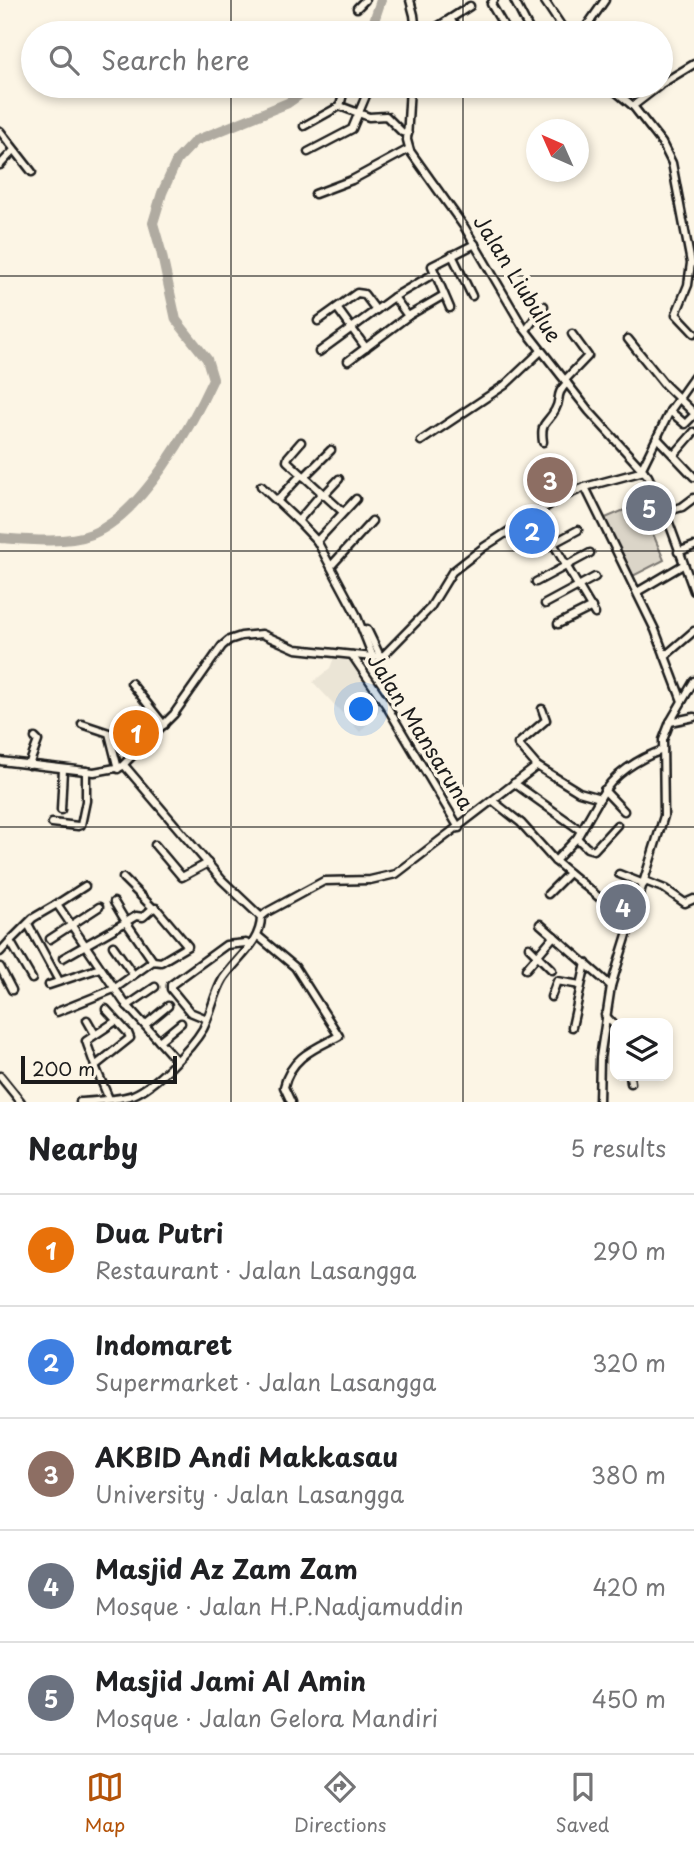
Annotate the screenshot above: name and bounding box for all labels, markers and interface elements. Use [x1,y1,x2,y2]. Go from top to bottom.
search box [21,21,673,98]
text: Search here [101,40,250,79]
icon: search [45,41,83,79]
north arrow [526,119,589,182]
street label: Jalan Liubulue [467,208,571,348]
pin: 3 [527,454,573,506]
pin: 5 [626,482,672,534]
pin: 2 [509,505,555,557]
street label: Jalan Mansaruna [361,646,483,816]
your location [344,692,378,726]
pin: 1 [113,707,159,759]
pin: 4 [600,881,646,933]
map controls [610,1018,673,1081]
button: layers [610,1018,673,1081]
scale bar [21,1053,177,1085]
text: 200 m [32,1054,95,1082]
text: Nearby [28,1125,138,1170]
text: 5 results [570,1130,666,1165]
text: Dua Putri [95,1213,223,1252]
text: 1 [46,1233,57,1268]
text: 290 m [593,1233,666,1268]
text: Restaurant · Jalan Lasangga [95,1252,416,1287]
text: Indomaret [95,1325,232,1364]
text: 2 [43,1345,59,1380]
text: 320 m [592,1345,666,1380]
text: Supermarket · Jalan Lasangga [95,1364,436,1399]
text: AKBID Andi Makkasau [95,1437,398,1476]
text: 3 [43,1457,59,1492]
text: 380 m [591,1457,666,1492]
text: University · Jalan Lasangga [95,1476,404,1511]
text: Masjid Az Zam Zam [95,1549,358,1588]
text: 4 [43,1569,59,1604]
text: 420 m [592,1569,666,1604]
text: Mosque · Jalan H.P.Nadjamuddin [95,1588,464,1623]
text: Masjid Jami Al Amin [95,1661,366,1700]
text: 5 [44,1681,58,1716]
text: 450 m [592,1681,666,1716]
text: Mosque · Jalan Gelora Mandiri [95,1700,438,1735]
tab: Map [85,1768,125,1838]
tab: Directions [294,1768,387,1838]
tab: Saved [556,1768,609,1838]

